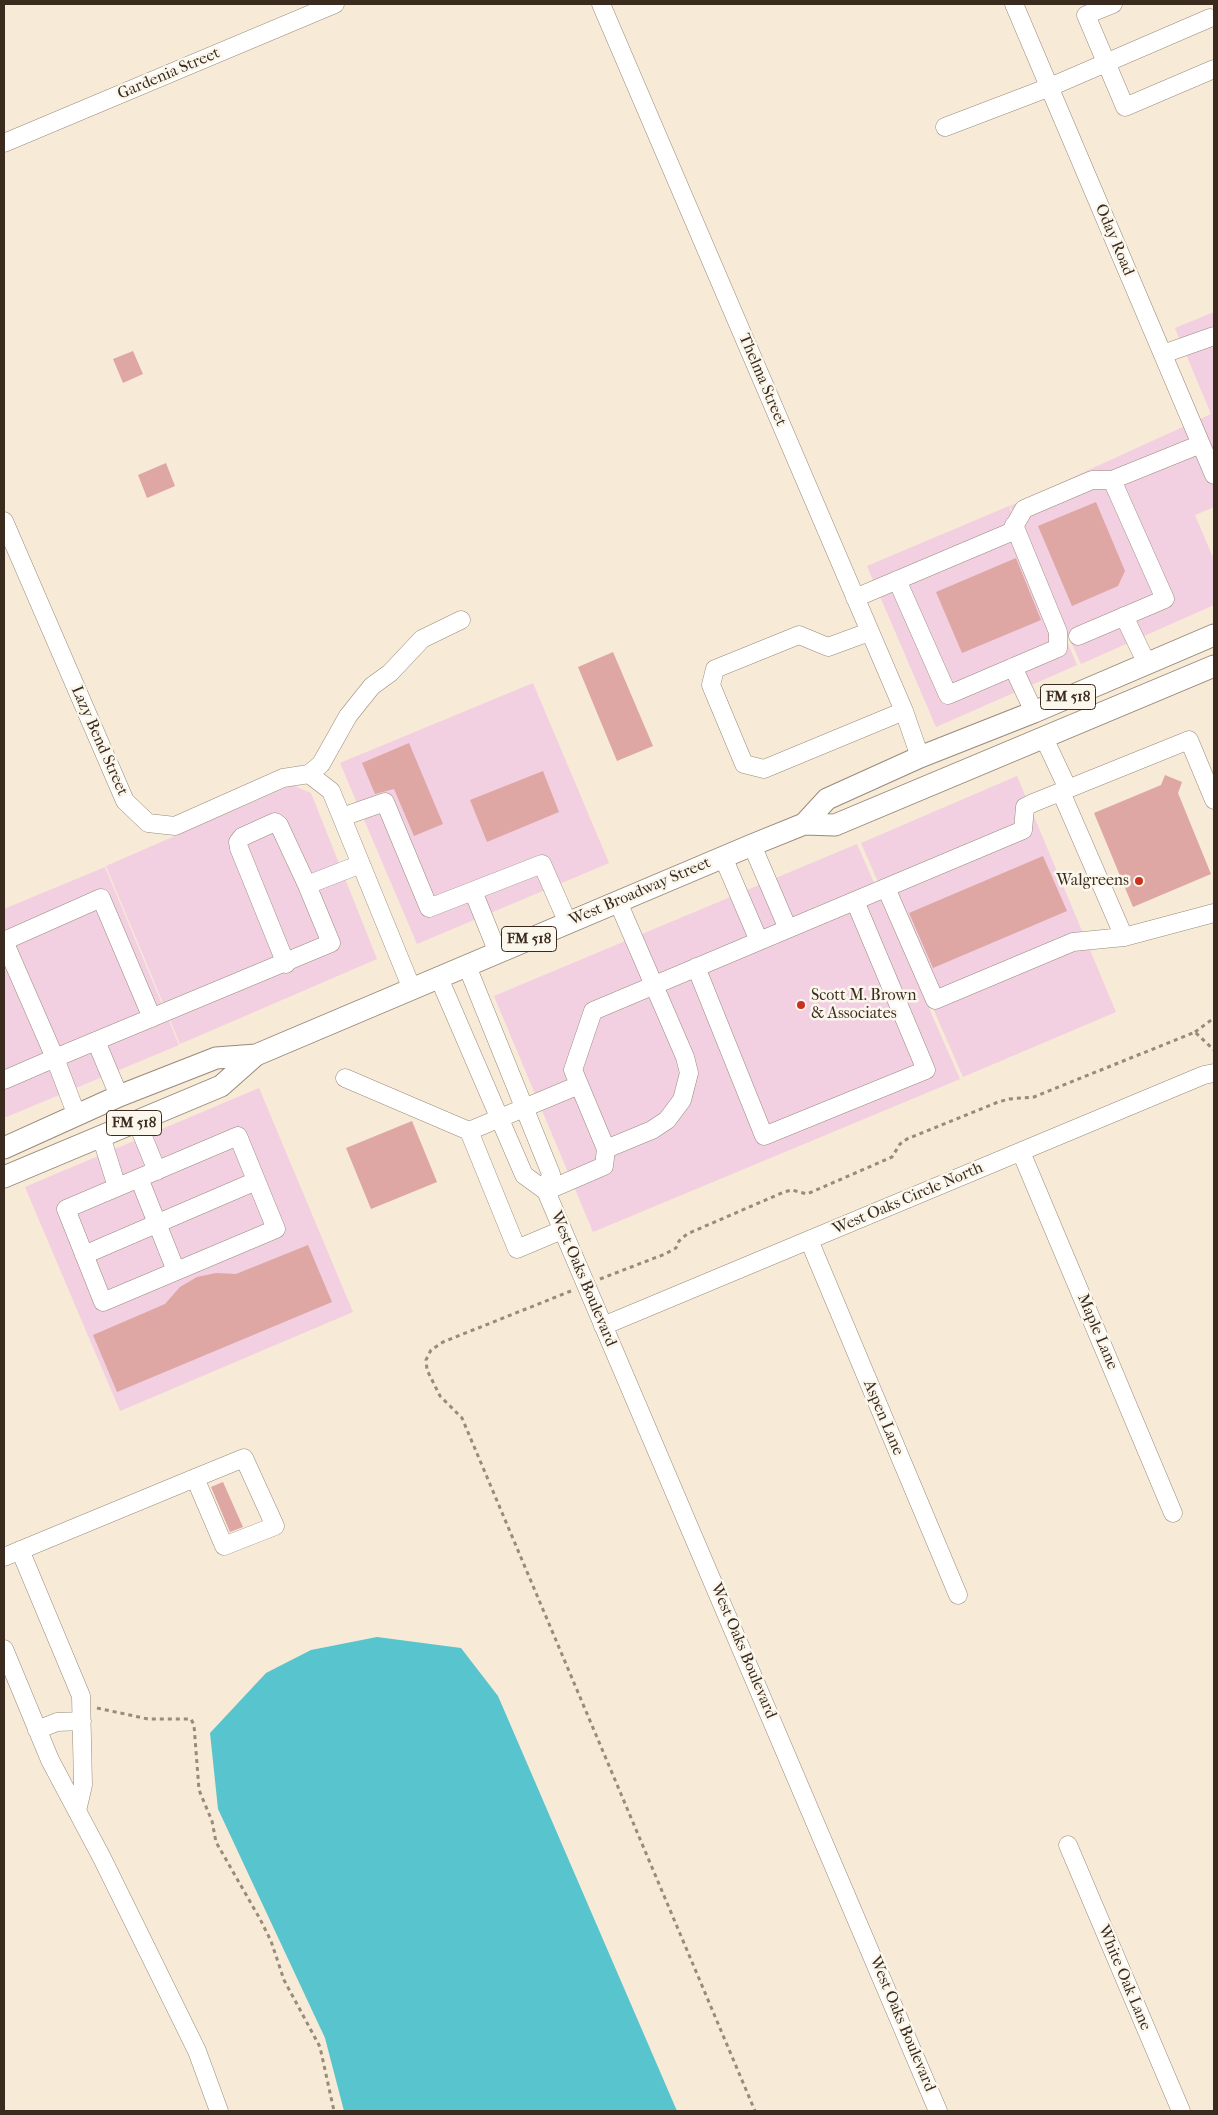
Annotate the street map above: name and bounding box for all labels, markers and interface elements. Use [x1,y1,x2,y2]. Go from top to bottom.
street label: Gardenia Street [115,44,223,104]
street label: Oday Road [1090,201,1138,279]
street label: Thelma Street [734,331,790,429]
street label: Lazy Bend Street [66,683,132,799]
road number: FM 518 [1040,684,1096,710]
street label: West Broadway Street [566,853,714,931]
place label: Walgreens [1056,871,1129,891]
marker: Walgreens [1133,875,1145,887]
road number: FM 518 [502,926,556,952]
place label: Scott M. Brown & Associates [811,986,916,1024]
marker: Scott M. Brown & Associates [795,999,807,1011]
road number: FM 518 [106,1110,162,1136]
street label: West Oaks Circle North [830,1159,986,1239]
street label: West Oaks Boulevard [546,1208,620,1350]
street label: Maple Lane [1072,1291,1122,1373]
street label: Aspen Lane [859,1378,907,1458]
street label: West Oaks Boulevard [706,1580,780,1722]
street label: White Oak Lane [1093,1923,1155,2033]
street label: West Oaks Boulevard [865,1953,939,2095]

